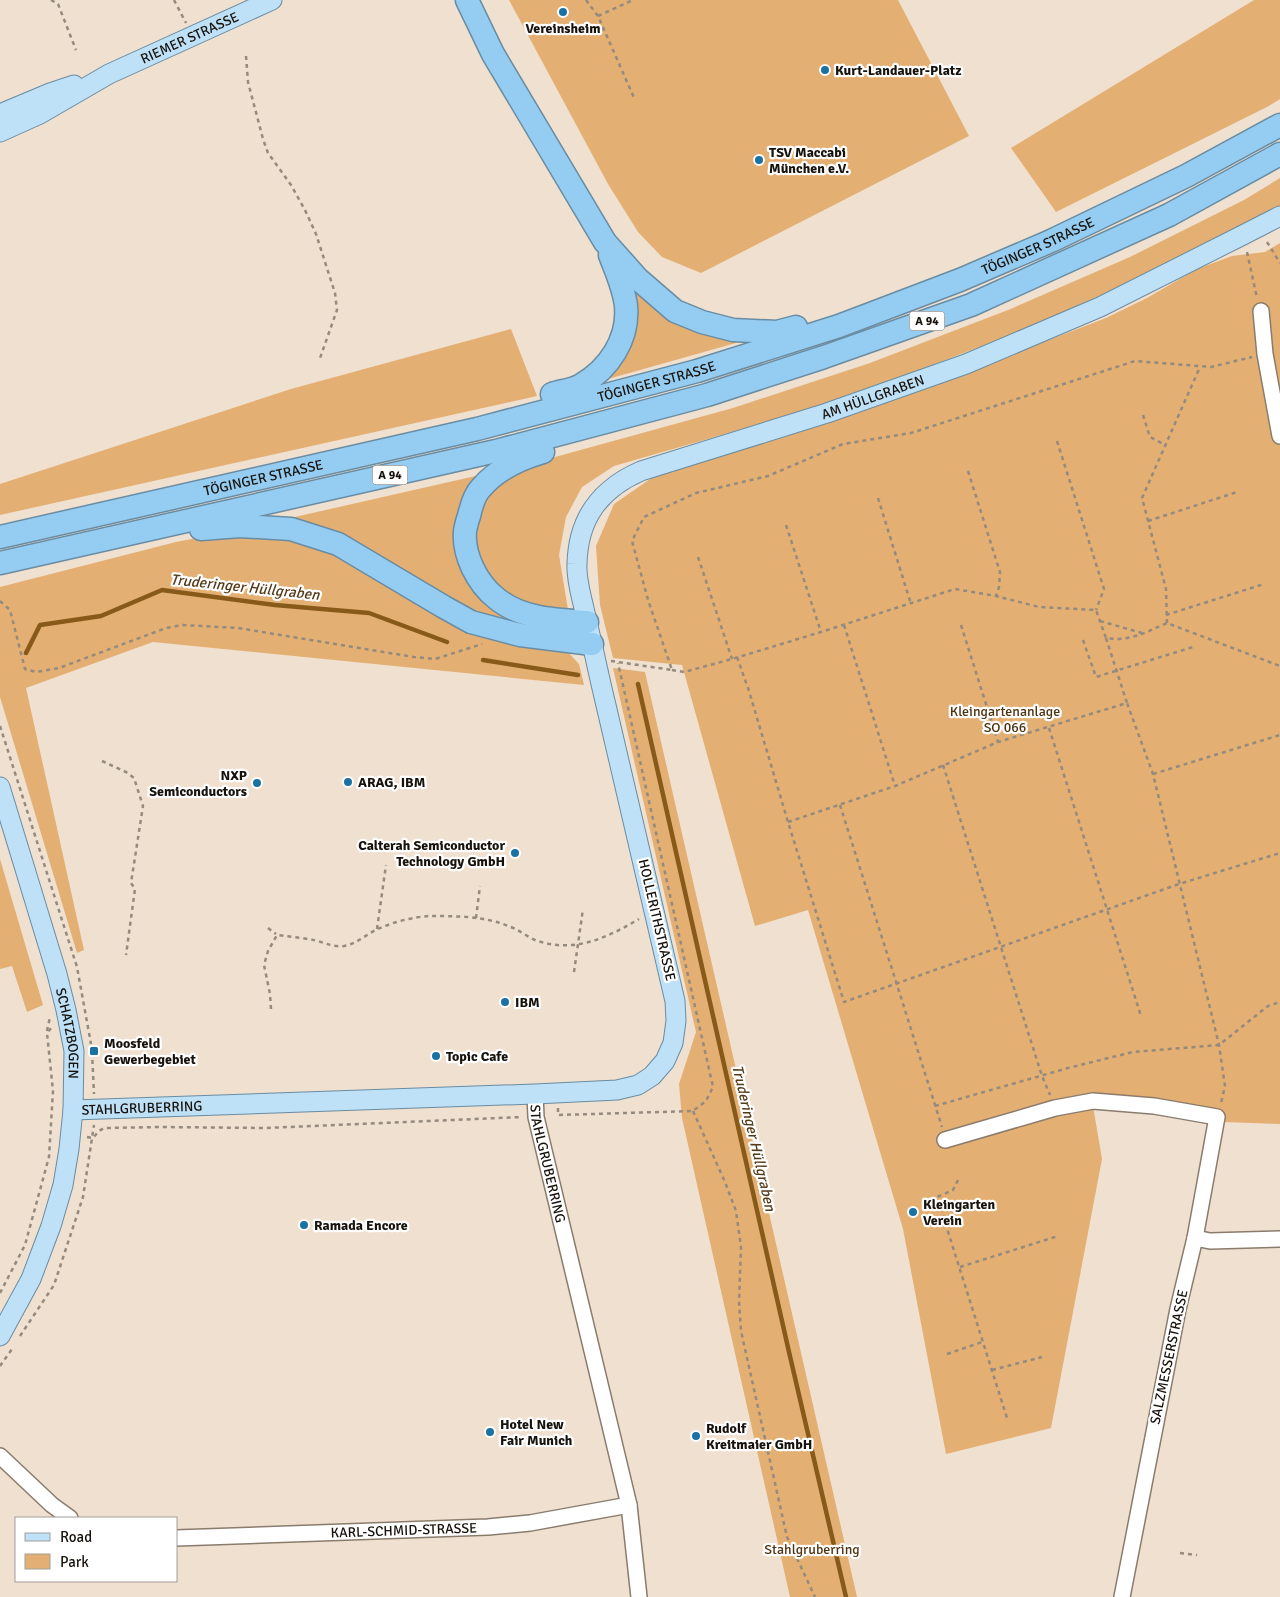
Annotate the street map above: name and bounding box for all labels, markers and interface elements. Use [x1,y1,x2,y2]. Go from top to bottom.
marker: Vereinsheim [557,6,569,18]
street label: RIEMER STRASSE [138,8,241,67]
place label: Vereinsheim [525,20,601,37]
place label: Kurt-Landauer-Platz [835,62,962,79]
marker: Kurt-Landauer-Platz [819,64,831,76]
place label: TSV Maccabi München e.V. [769,144,849,177]
marker: TSV Maccabi München e.V. [753,154,765,166]
street label: TÖGINGER STRASSE [979,213,1097,278]
road number: A 94 [910,312,944,331]
street label: TÖGINGER STRASSE [596,357,718,405]
street label: AM HÜLLGRABEN [819,371,926,423]
street label: TÖGINGER STRASSE [202,456,325,499]
road number: A 94 [372,466,408,484]
water label: Truderinger Hüllgraben [170,570,321,604]
park label: Kleingartenanlage SO 066 [950,703,1060,736]
place label: NXP Semiconductors [149,767,247,800]
place label: ARAG, IBM [358,774,425,791]
marker: ARAG, IBM [342,776,354,788]
marker: NXP Semiconductors [251,777,263,789]
place label: Calterah Semiconductor Technology GmbH [358,837,505,870]
marker: Calterah Semiconductor Technology GmbH [509,847,521,859]
street label: HOLLERITHSTRASSE [635,857,679,983]
street label: SCHATZBOGEN [52,986,83,1079]
place label: IBM [515,994,540,1011]
marker: IBM [499,996,511,1008]
place label: Moosfeld Gewerbegebiet [104,1035,197,1068]
marker: Moosfeld Gewerbegebiet [88,1045,100,1057]
place label: Topic Cafe [446,1048,508,1065]
marker: Topic Cafe [430,1050,442,1062]
water label: Truderinger Hüllgraben [728,1063,780,1214]
street label: STAHLGRUBERRING [81,1097,203,1118]
street label: STAHLGRUBERRING [527,1104,570,1224]
place label: Kleingarten Verein [923,1196,996,1229]
marker: Kleingarten Verein [907,1206,919,1218]
place label: Ramada Encore [314,1217,408,1234]
marker: Ramada Encore [298,1219,310,1231]
street label: SALZMESSERSTRASSE [1146,1288,1192,1426]
place label: Hotel New Fair Munich [500,1416,573,1449]
place label: Rudolf Kreitmaier GmbH [706,1420,812,1453]
marker: Hotel New Fair Munich [484,1426,496,1438]
marker: Rudolf Kreitmaier GmbH [690,1430,702,1442]
legend [15,1517,178,1582]
street label: KARL-SCHMID-STRASSE [330,1519,477,1541]
text: Road [60,1528,92,1546]
park label: Stahlgruberring [764,1541,860,1558]
text: Park [60,1553,89,1571]

